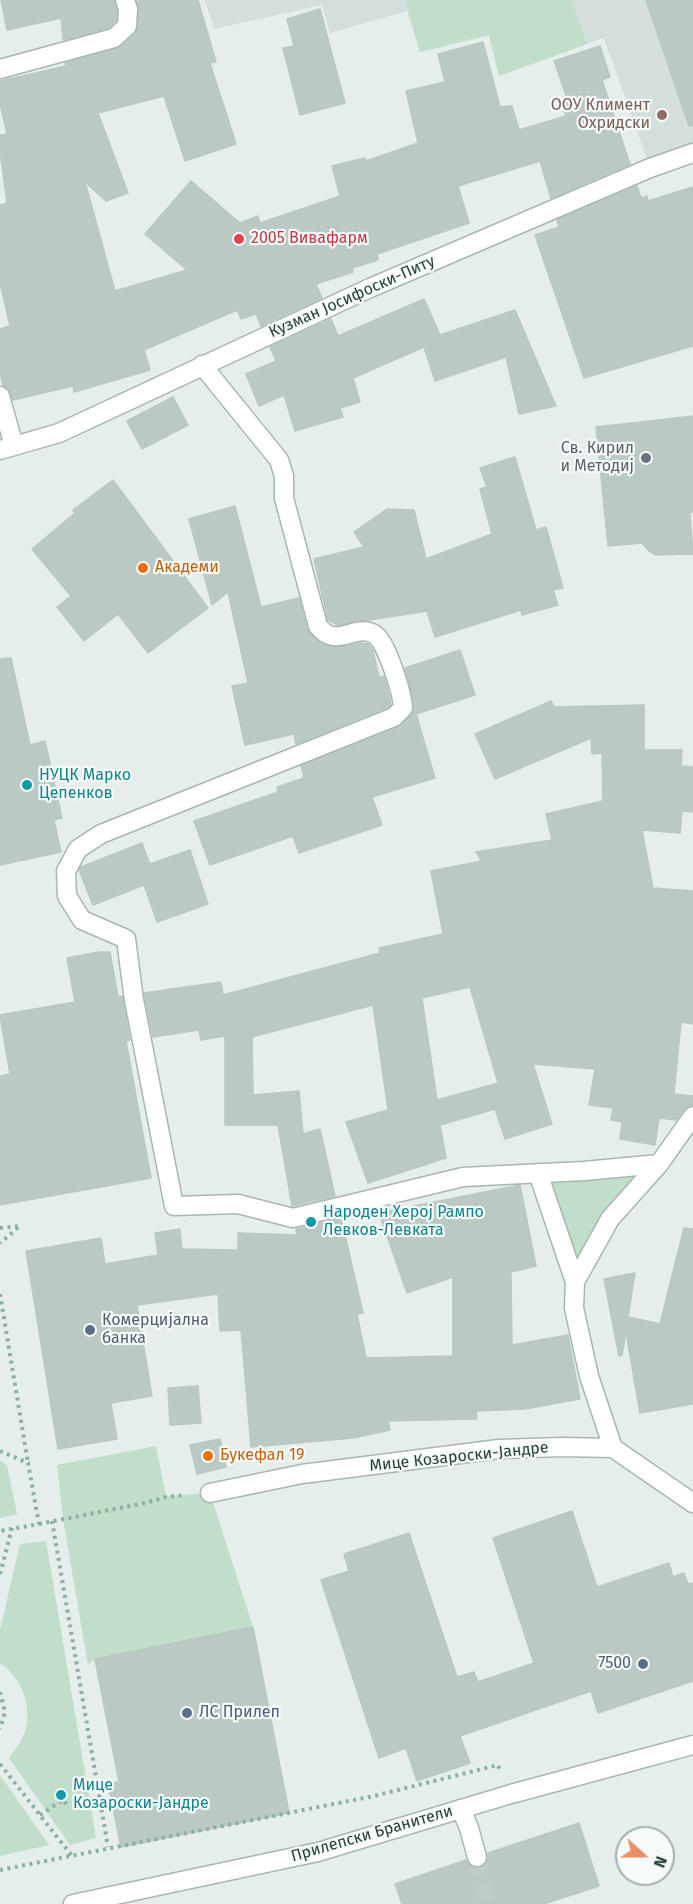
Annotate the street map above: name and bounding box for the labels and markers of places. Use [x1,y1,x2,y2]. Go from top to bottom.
place label: ООУ Климент Охридски [551,96,650,134]
marker: ООУ Климент Охридски [655,108,669,122]
place label: 2005 Вивафарм [251,229,368,249]
marker: 2005 Вивафарм [232,232,246,246]
place label: Св. Кирил и Методиј [560,439,634,477]
marker: Св. Кирил и Методиј [639,451,653,465]
place label: Академи [155,558,219,578]
marker: Академи [136,561,150,575]
place label: НУЦК Марко Цепенков [39,766,131,804]
marker: НУЦК Марко Цепенков [20,778,34,792]
place label: Народен Херој Рампо Левков-Левката [323,1203,484,1241]
marker: Народен Херој Рампо Левков-Левката [304,1215,318,1229]
place label: Комерцијална банка [102,1311,209,1349]
marker: Комерцијална банка [83,1323,97,1337]
place label: Букефал 19 [220,1446,304,1466]
marker: Букефал 19 [201,1449,215,1463]
place label: 7500 [598,1654,631,1674]
marker: 7500 [636,1657,650,1671]
place label: ЛС Прилеп [199,1703,280,1723]
marker: ЛС Прилеп [180,1706,194,1720]
place label: Мице Козароски-Јандре [73,1776,209,1814]
marker: Мице Козароски-Јандре [54,1788,68,1802]

